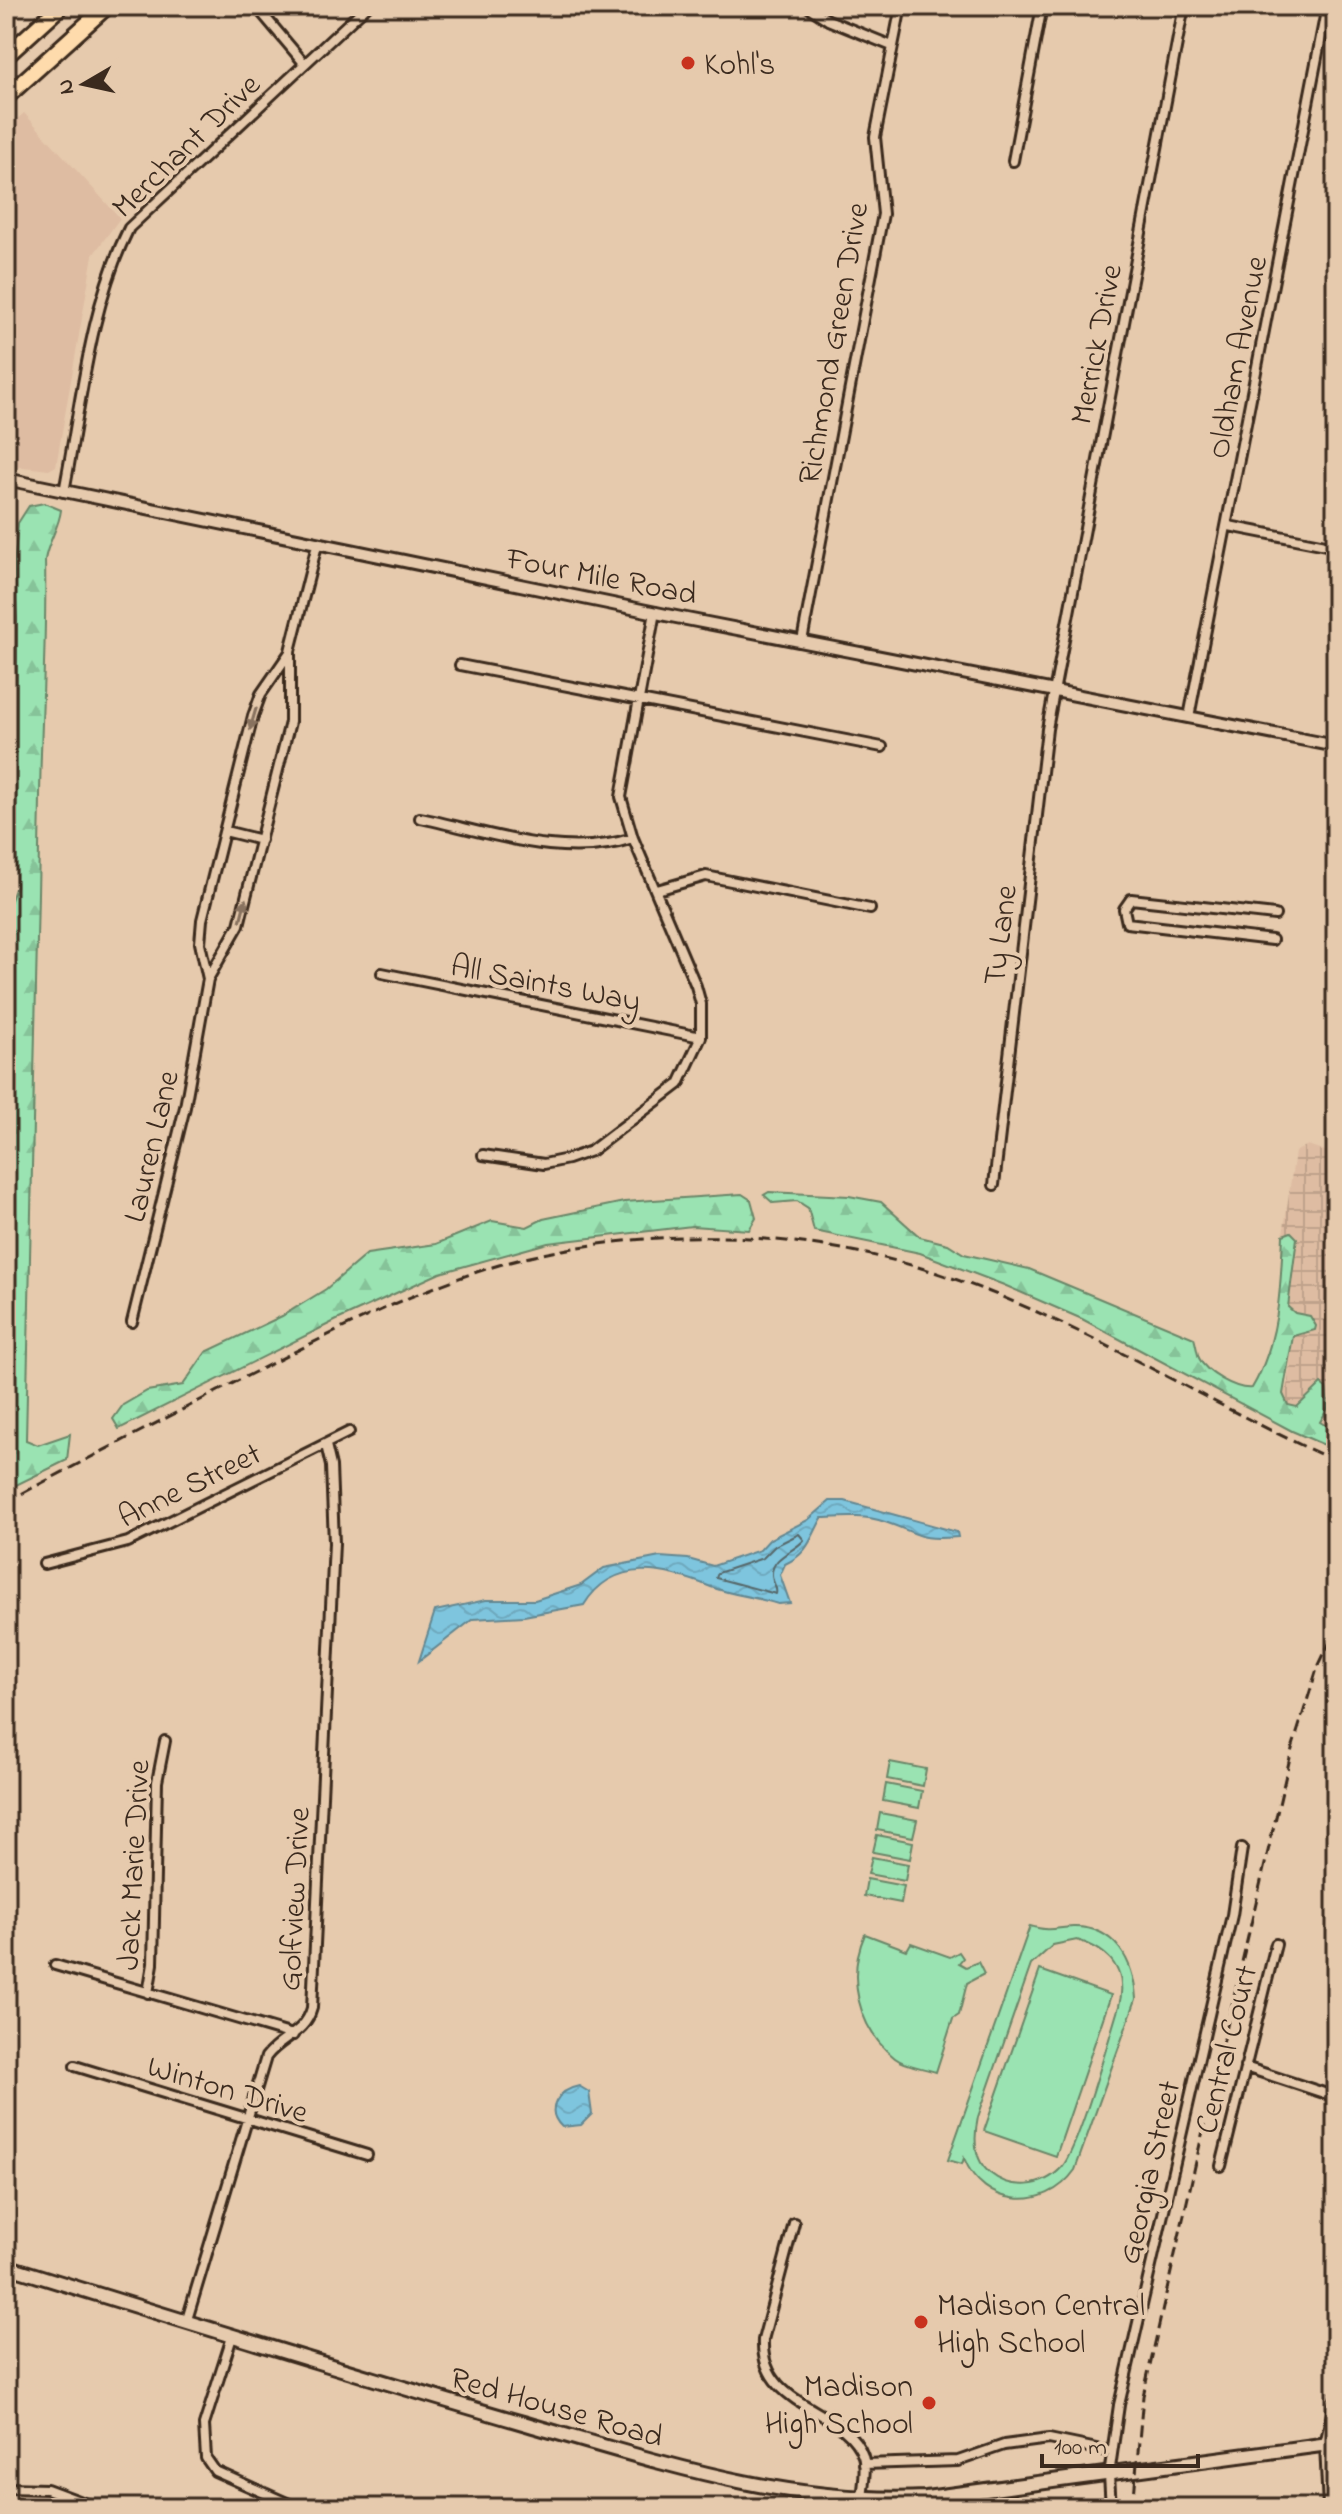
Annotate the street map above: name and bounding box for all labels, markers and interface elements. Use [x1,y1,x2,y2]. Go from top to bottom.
place label: Kohl's [704,43,775,90]
north arrow [44,44,124,124]
marker: Kohl's [679,54,697,72]
street label: Merchant Drive [102,64,273,231]
text: N [50,77,84,97]
street label: Richmond Green Drive [788,198,883,488]
street label: Oldham Avenue [1197,252,1282,463]
street label: Merrick Drive [1060,260,1137,429]
street label: Four Mile Road [501,537,701,620]
one-way arrow [246,707,259,731]
street label: Ty Lane [973,882,1032,988]
one-way arrow [238,897,250,922]
street label: All Saints Way [446,944,644,1027]
street label: Lauren Lane [113,1066,194,1227]
street label: Anne Street [111,1432,270,1542]
street label: Jack Marie Drive [107,1758,165,1972]
street label: Golfview Drive [268,1805,325,1992]
street label: Central Court [1185,1960,1272,2139]
street label: Winton Drive [141,2045,314,2138]
street label: Georgia Street [1107,2076,1195,2269]
place label: Madison Central High School [937,2284,1145,2368]
marker: Madison Central High School [912,2313,930,2331]
street label: Red House Road [444,2356,668,2462]
place label: Madison High School [765,2365,913,2449]
marker: Madison High School [920,2394,938,2412]
scale bar [1042,2418,1198,2468]
text: 100 m [1054,2431,1107,2466]

